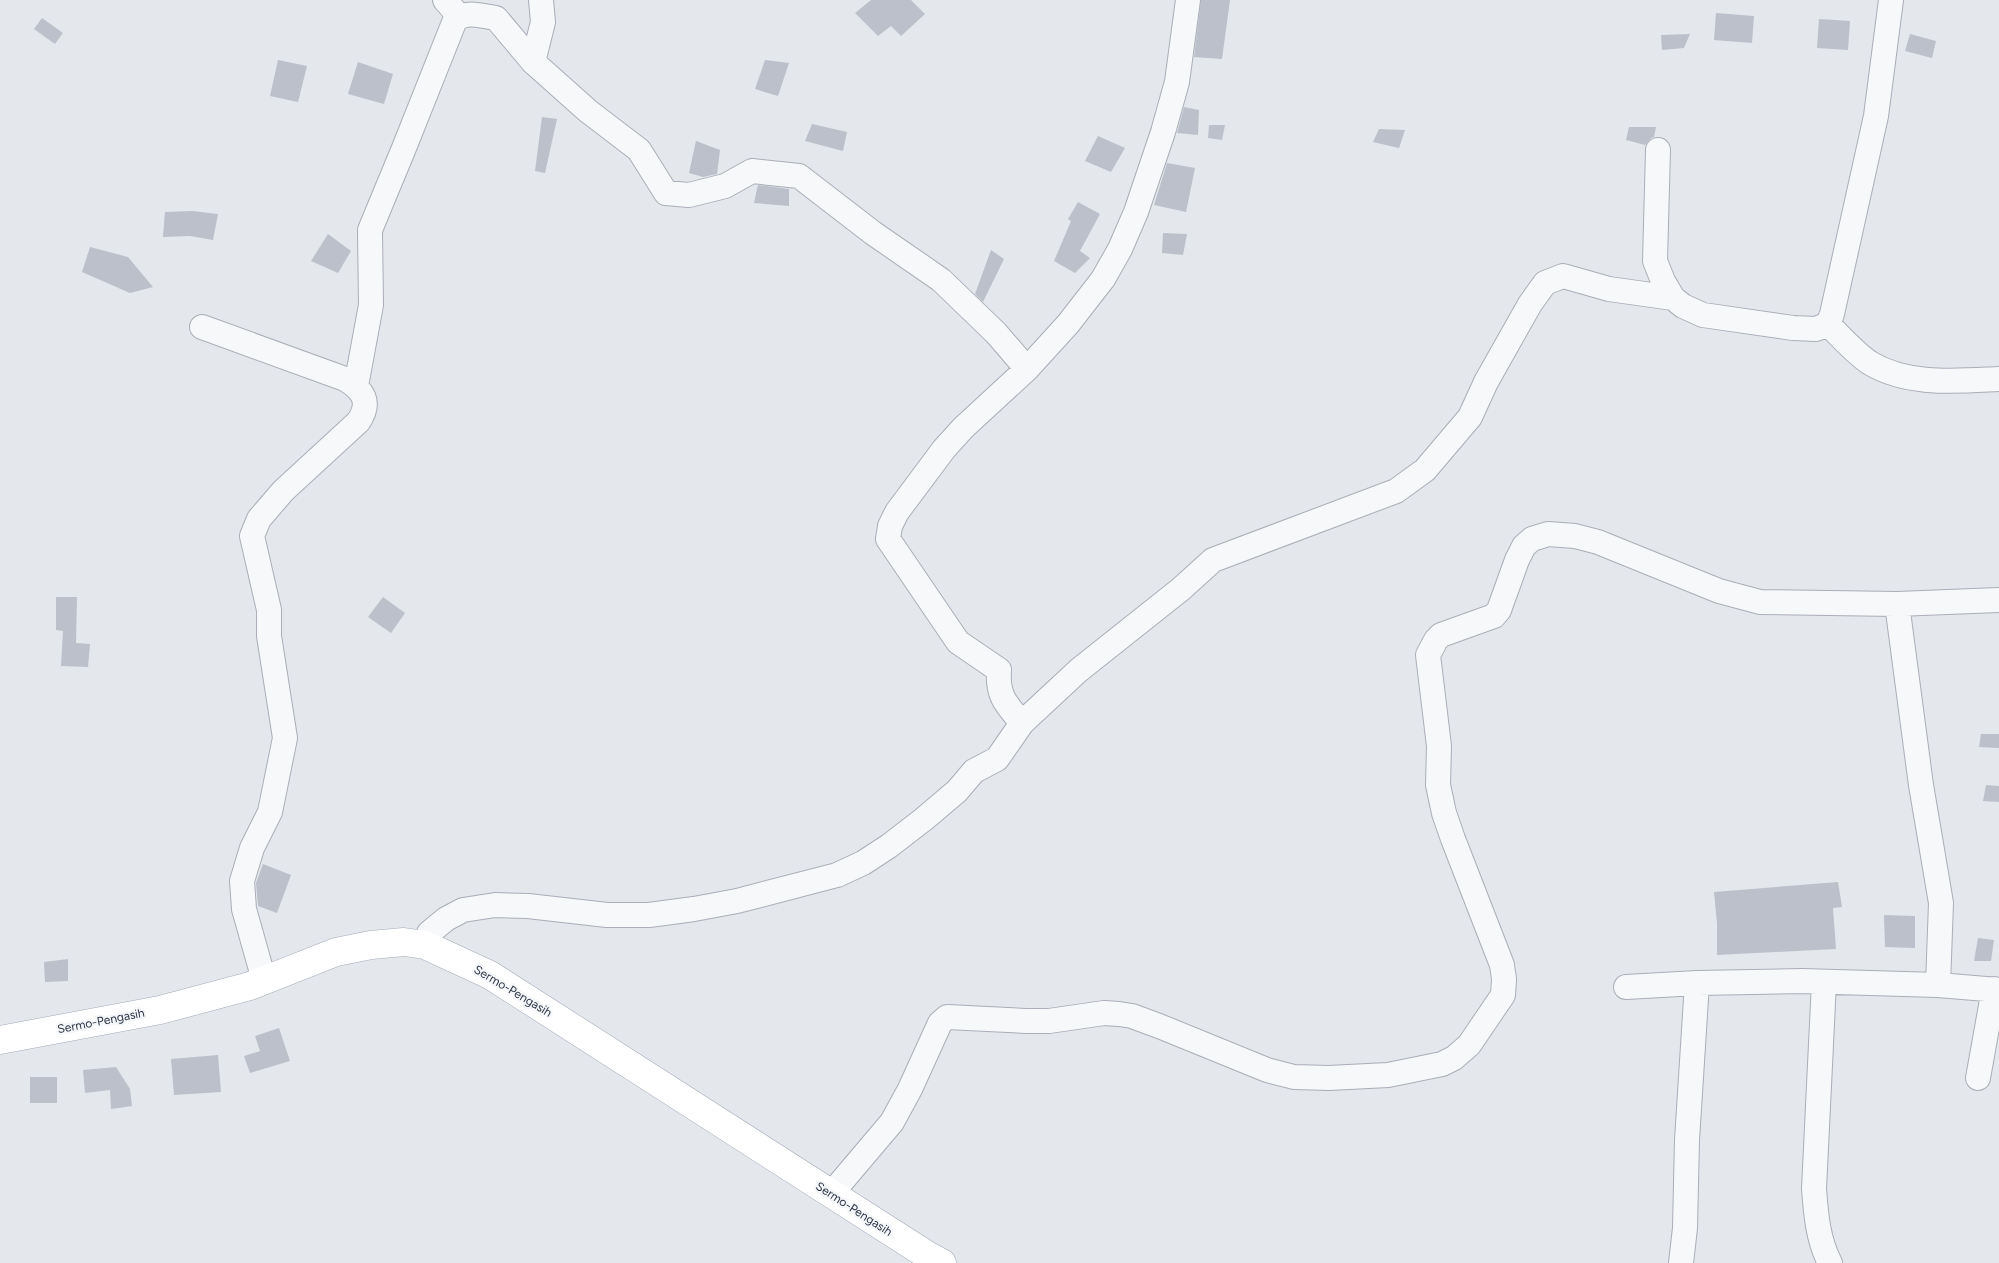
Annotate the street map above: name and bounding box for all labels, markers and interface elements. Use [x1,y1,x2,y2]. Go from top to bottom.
street label: Sermo-Pengasih [471,962,555,1020]
street label: Sermo-Pengasih [56,1006,146,1036]
street label: Sermo-Pengasih [813,1179,895,1239]

